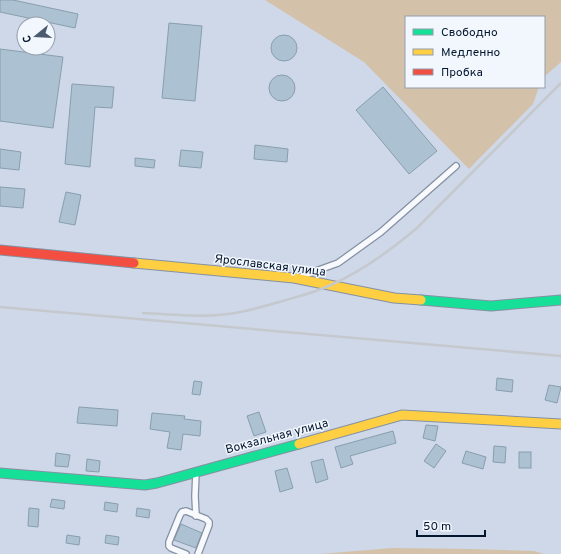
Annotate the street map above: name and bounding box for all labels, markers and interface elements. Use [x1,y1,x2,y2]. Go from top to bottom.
north arrow [16,16,56,56]
legend [405,16,545,88]
text: Свободно [441,25,498,41]
text: С [20,33,35,44]
text: Медленно [441,45,501,61]
text: Пробка [441,65,483,81]
street label: Ярославская улица [213,251,327,281]
street label: Вокзальная улица [224,416,330,458]
scale bar [417,512,485,538]
text: 50 m [423,519,451,535]

